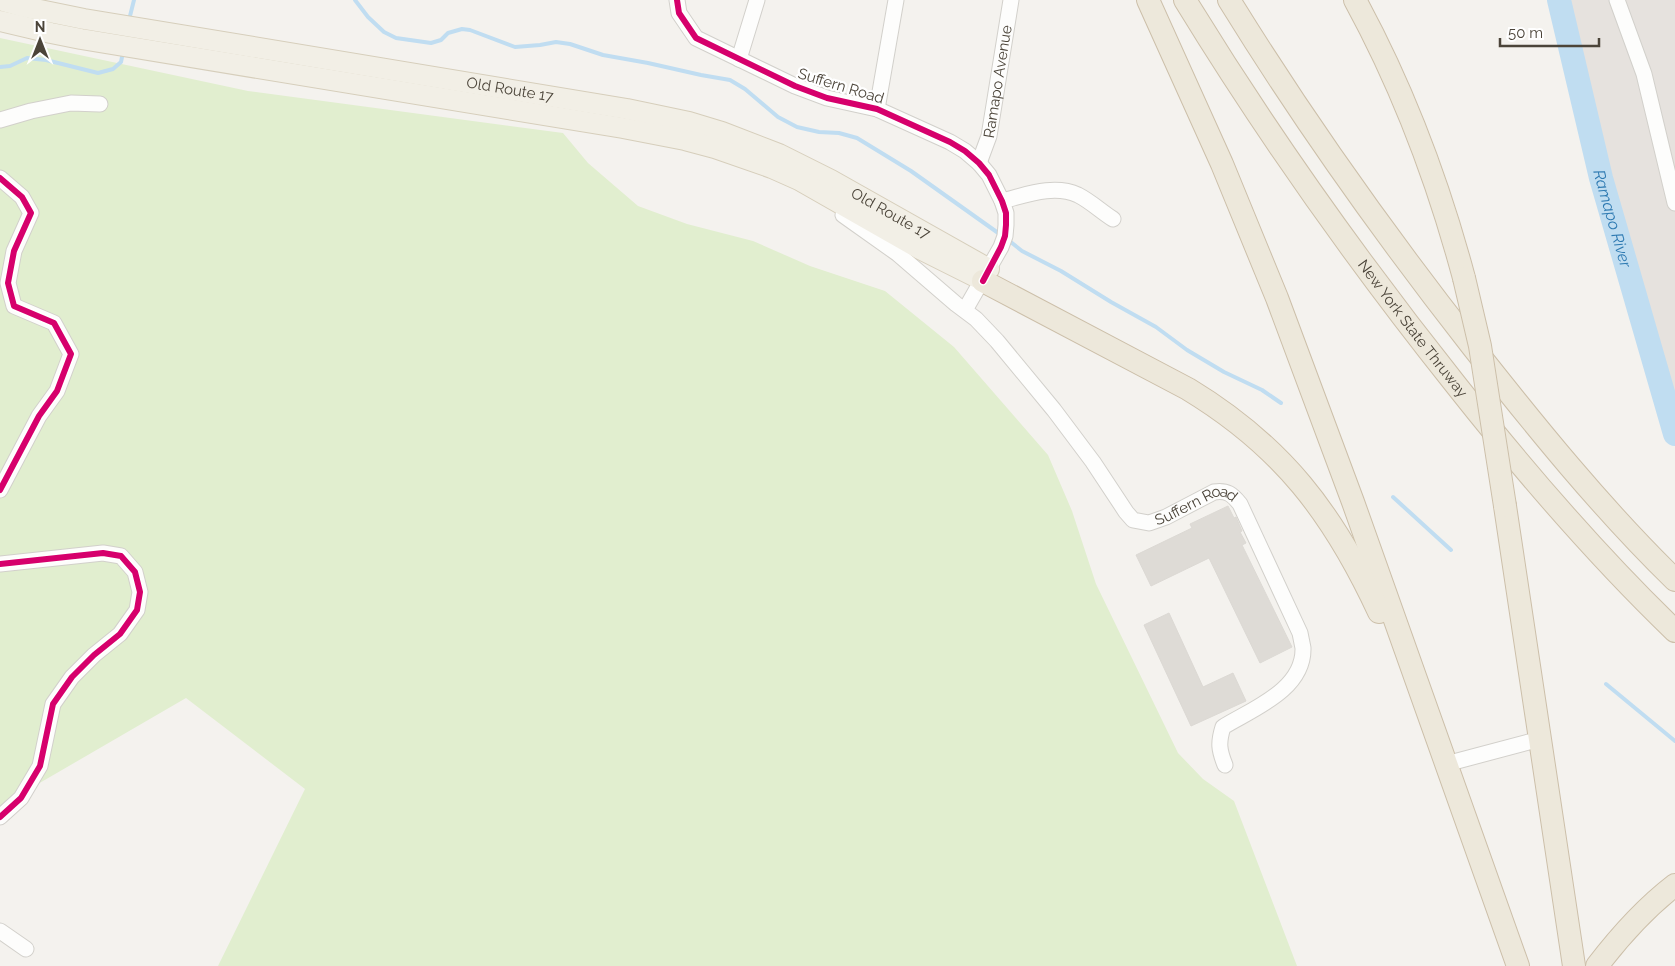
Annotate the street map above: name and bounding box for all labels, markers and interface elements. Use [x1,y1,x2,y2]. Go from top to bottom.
north arrow [15,15,65,65]
scale bar [1500,15,1599,47]
text: N [35,19,45,35]
street label: Ramapo Avenue [980,24,1016,139]
text: 50 m [1508,24,1543,42]
street label: Suffern Road [796,64,886,108]
street label: Old Route 17 [465,74,555,106]
water label: Ramapo River [1589,168,1635,270]
street label: Old Route 17 [848,184,933,243]
street label: New York State Thruway [1354,256,1471,401]
street label: Suffern Road [1152,482,1241,529]

